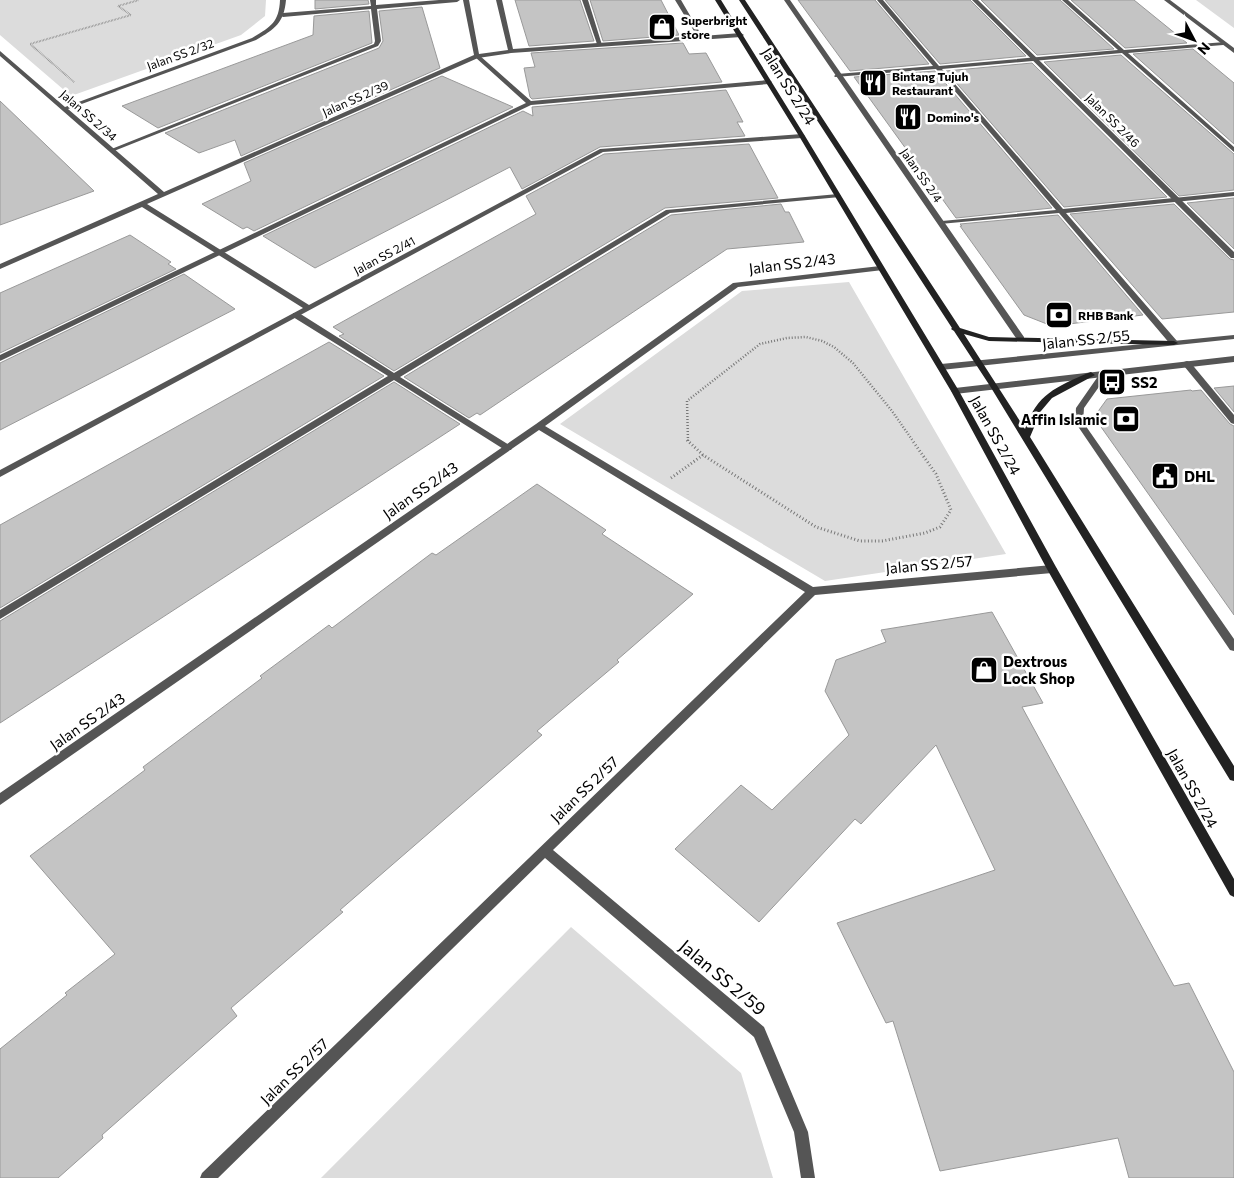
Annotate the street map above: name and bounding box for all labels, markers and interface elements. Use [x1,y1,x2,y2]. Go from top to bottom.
shop icon: Superbright store [647,12,677,42]
place label: Superbright store [681,13,747,41]
north arrow [1169,15,1219,65]
street label: Jalan SS 2/32 [145,35,216,74]
text: N [1194,39,1214,58]
street label: Jalan SS 2/24 [758,44,820,128]
restaurant icon: Bintang Tujuh Restaurant [858,68,888,98]
place label: Bintang Tujuh Restaurant [892,69,968,97]
street label: Jalan SS 2/39 [320,77,391,120]
street label: Jalan SS 2/34 [57,87,120,144]
street label: Jalan SS 2/46 [1083,90,1143,150]
restaurant icon: Domino's [893,102,923,132]
place label: Domino's [927,110,980,124]
street label: Jalan SS 2/4 [897,145,946,205]
street label: Jalan SS 2/41 [351,233,418,278]
street label: Jalan SS 2/43 [748,249,836,277]
bank icon: RHB Bank [1044,300,1074,330]
place label: RHB Bank [1078,308,1134,322]
street label: Jalan SS 2/55 [1041,325,1131,353]
bus stop icon: SS2 [1097,367,1127,397]
place label: SS2 [1131,373,1158,391]
street label: Jalan SS 2/24 [967,392,1025,478]
bank icon: Affin Islamic [1111,404,1141,434]
place label: Affin Islamic [1021,410,1107,428]
street label: Jalan SS 2/43 [379,458,461,522]
public building icon: DHL [1150,461,1180,491]
place label: DHL [1184,467,1215,485]
street label: Jalan SS 2/57 [885,551,973,577]
place label: Dextrous Lock Shop [1003,652,1075,687]
shop icon: Dextrous Lock Shop [969,655,999,685]
street label: Jalan SS 2/43 [46,689,128,753]
street label: Jalan SS 2/24 [1164,745,1222,831]
street label: Jalan SS 2/57 [546,752,622,826]
street label: Jalan SS 2/59 [675,934,771,1020]
street label: Jalan SS 2/57 [256,1034,332,1108]

